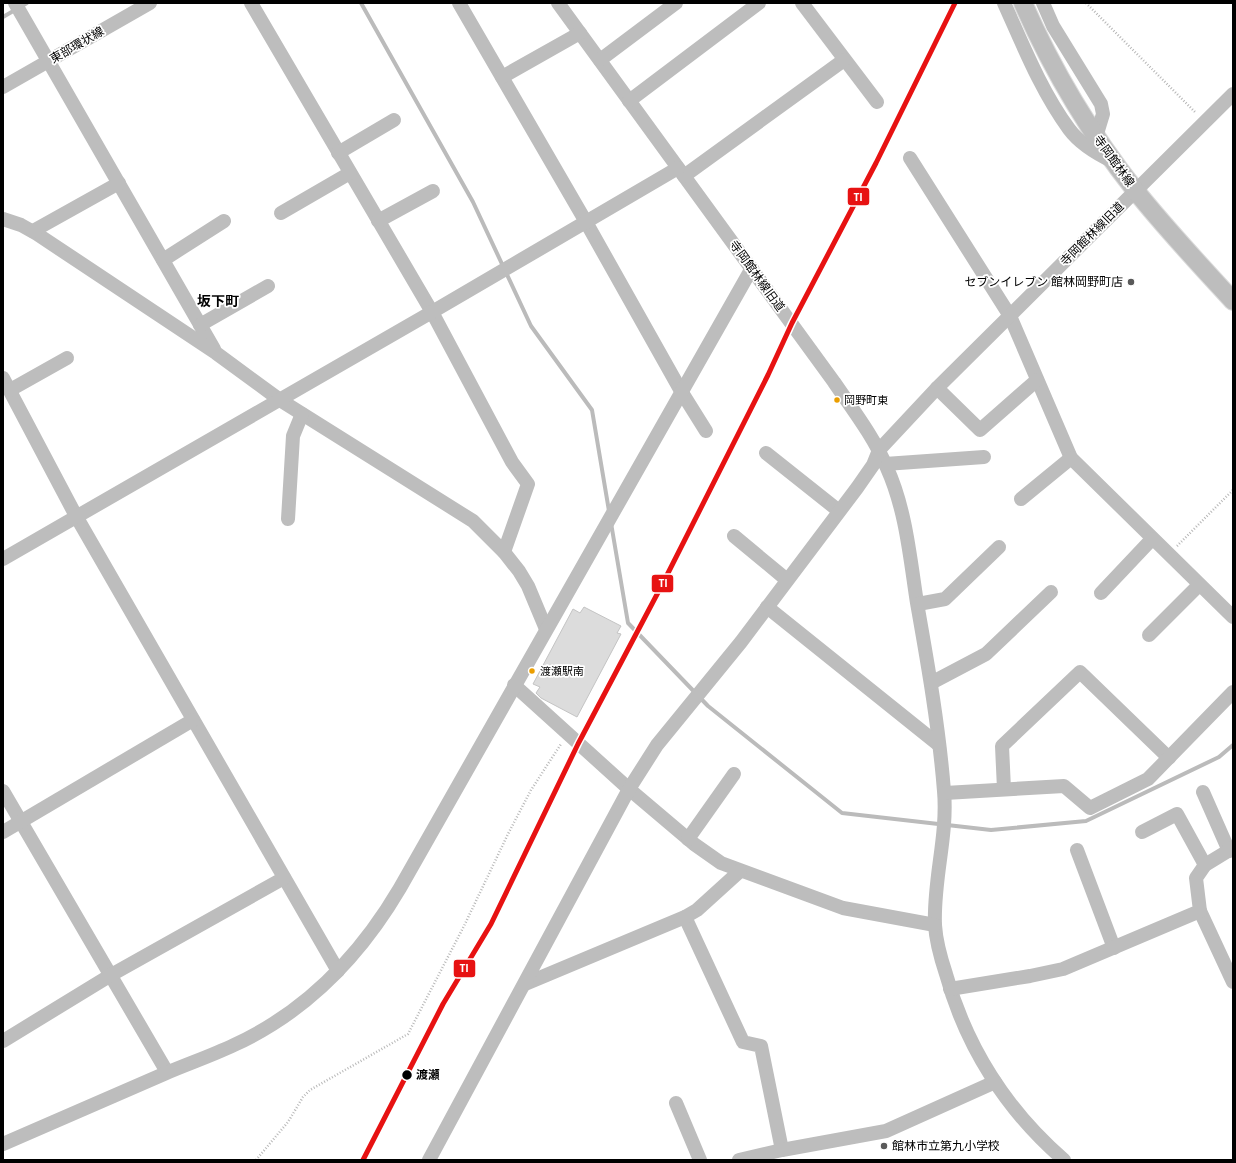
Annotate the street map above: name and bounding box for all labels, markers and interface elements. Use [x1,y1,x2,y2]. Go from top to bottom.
street label: 東部環状線 [48,24,106,66]
street label: 寺岡館林線 [1091,133,1137,189]
line badge: TI [847,187,870,206]
text: TI [854,191,862,204]
street label: 寺岡館林線旧道 [1057,199,1127,269]
street label: 寺岡館林線旧道 [727,238,787,314]
place label: セブンイレブン 館林岡野町店 [964,275,1123,289]
marker: セブンイレブン 館林岡野町店 [1126,277,1136,287]
district label: 坂下町 [197,293,239,309]
place label: 岡野町東 [844,394,888,407]
marker: 岡野町東 [832,395,842,405]
line badge: TI [651,574,674,593]
text: TI [659,577,667,590]
place label: 渡瀬駅南 [540,665,584,678]
marker: 渡瀬駅南 [527,666,537,676]
line badge: TI [453,959,476,978]
text: TI [460,962,468,975]
marker: 渡瀬 [400,1068,414,1082]
place label: 渡瀬 [416,1068,440,1082]
place label: 館林市立第九小学校 [892,1139,1000,1153]
marker: 館林市立第九小学校 [879,1141,889,1151]

